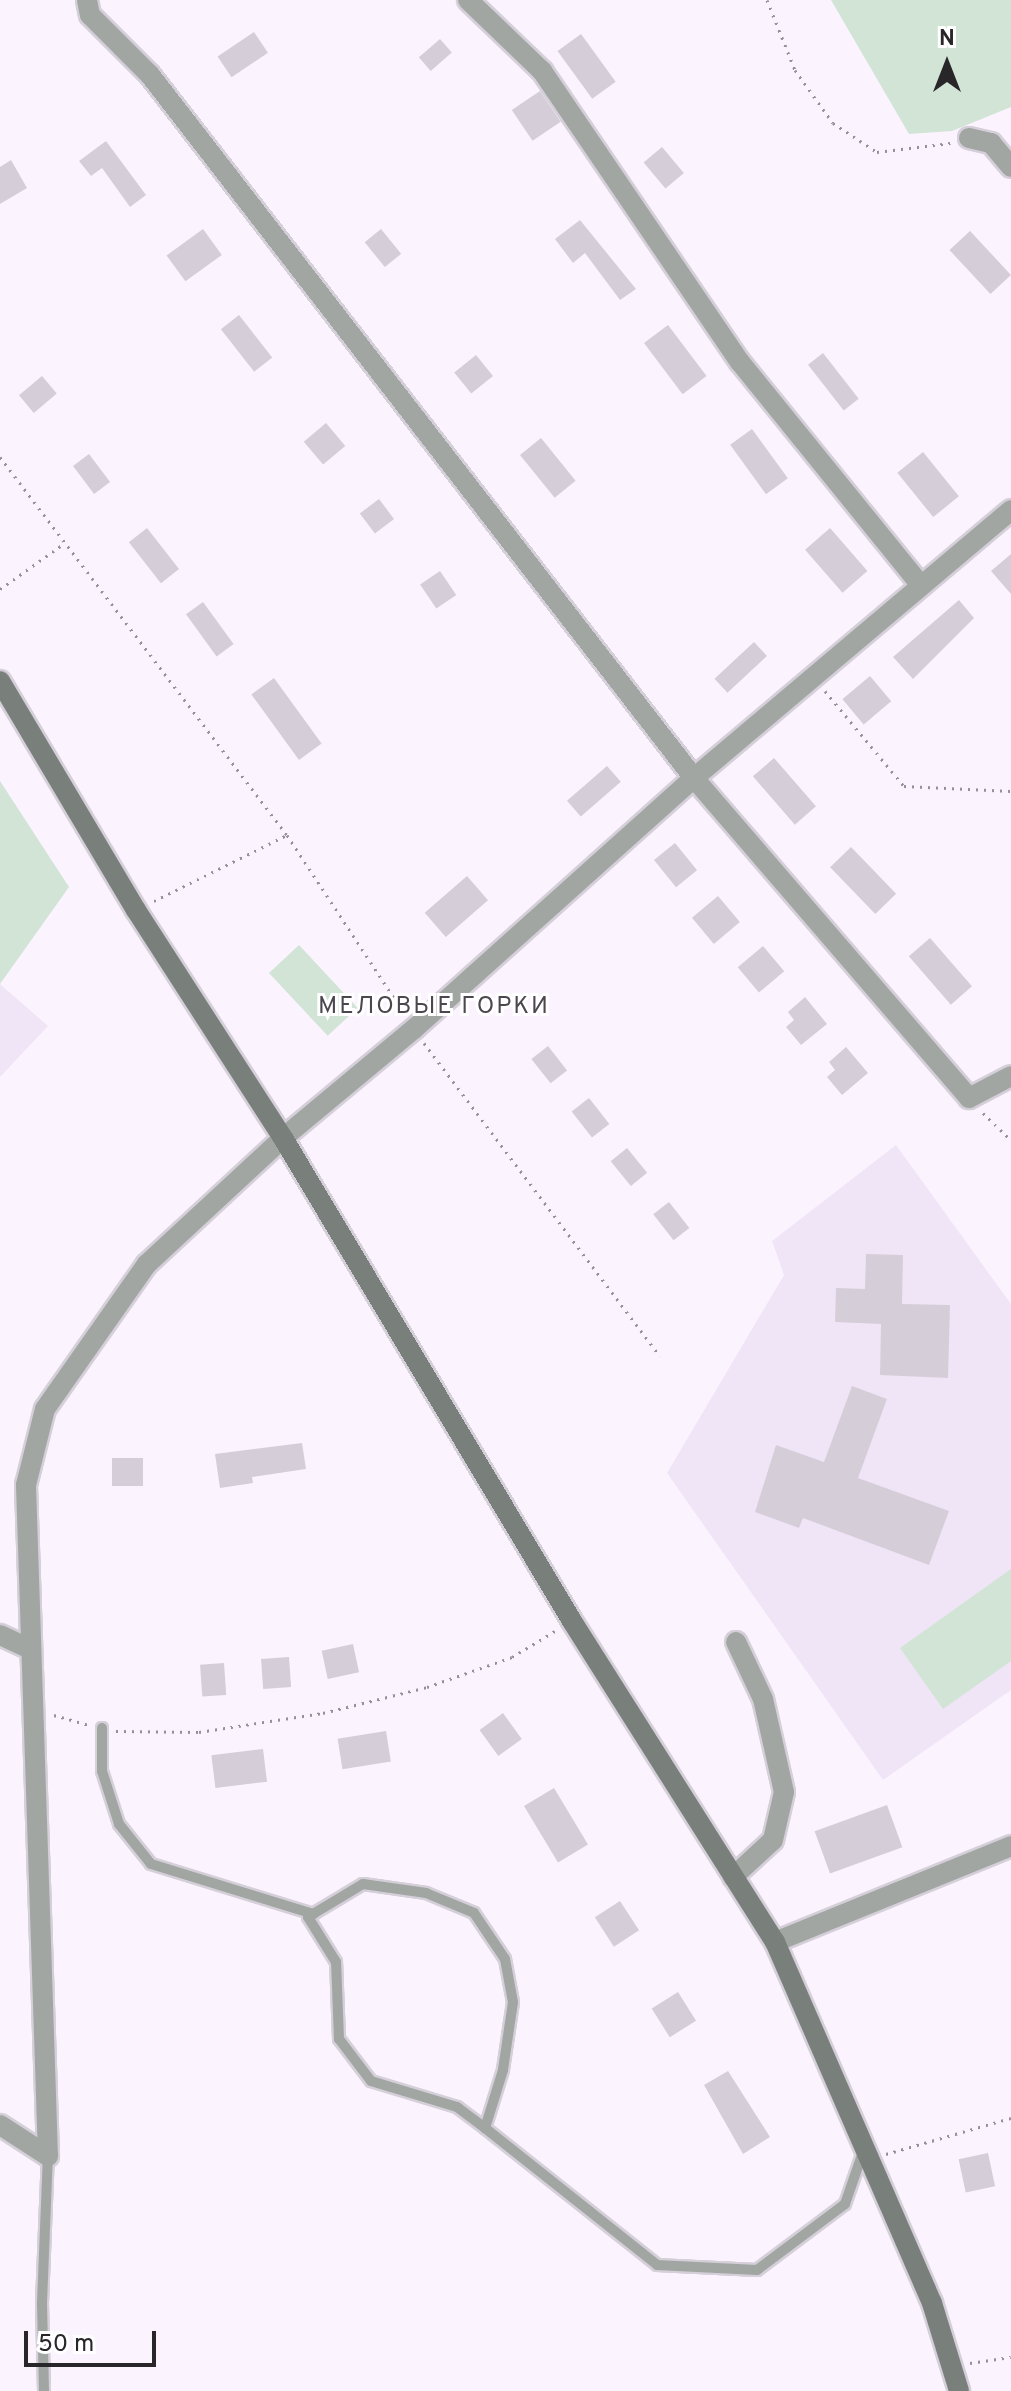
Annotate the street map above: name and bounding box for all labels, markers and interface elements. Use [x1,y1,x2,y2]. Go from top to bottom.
north arrow [907,24,987,104]
text: N [939,26,955,53]
district label: МЕЛОВЫЕ ГОРКИ [318,994,550,1022]
scale bar [28,2315,160,2365]
text: 50 m [38,2330,94,2360]

